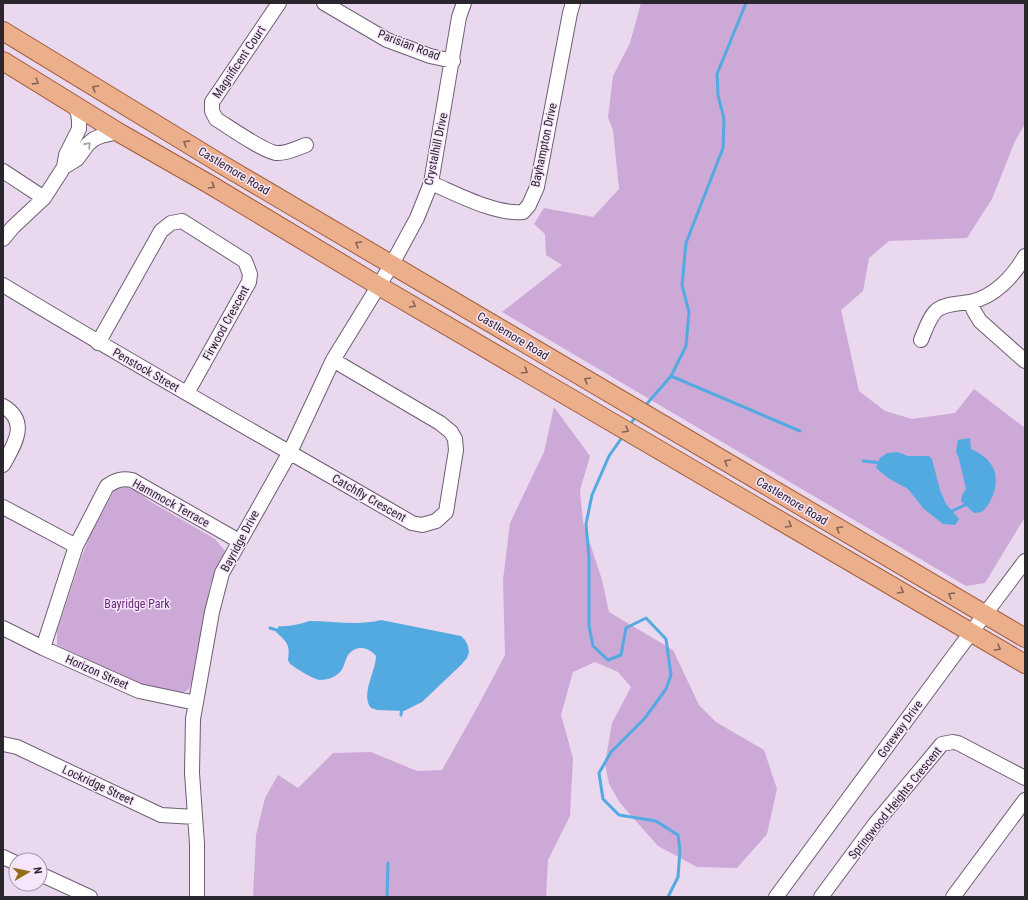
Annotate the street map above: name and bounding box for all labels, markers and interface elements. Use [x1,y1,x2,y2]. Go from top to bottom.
street label: Magnificent Court [210,23,269,101]
street label: Parisian Road [376,27,442,63]
one-way arrow [32,77,39,85]
one-way arrow [92,86,99,93]
street label: Bayhampton Drive [528,101,560,188]
street label: Crystalhill Drive [421,111,451,187]
one-way arrow [183,140,190,148]
one-way arrow [84,142,91,149]
street label: Castlemore Road [196,144,272,198]
one-way arrow [208,181,215,188]
one-way arrow [355,242,362,249]
street label: Firwood Crescent [200,283,252,363]
one-way arrow [409,301,416,308]
street label: Castlemore Road [475,309,551,363]
street label: Penstock Street [110,345,182,395]
one-way arrow [521,367,528,374]
one-way arrow [584,377,591,384]
one-way arrow [622,426,629,433]
one-way arrow [724,460,731,467]
street label: Catchfly Crescent [329,471,409,525]
street label: Castlemore Road [754,474,830,528]
street label: Hammock Terrace [130,476,212,530]
street label: Bayridge Drive [218,507,262,574]
one-way arrow [785,520,792,527]
one-way arrow [836,526,843,533]
one-way arrow [897,586,904,593]
one-way arrow [948,592,955,599]
park label: Bayridge Park [104,597,170,611]
one-way arrow [994,644,1001,651]
street label: Horizon Street [63,652,131,692]
street label: Goreway Drive [875,697,926,760]
street label: Springwood Heights Crescent [845,744,945,862]
street label: Lockridge Street [60,762,136,808]
north arrow [8,852,48,892]
text: N [30,866,44,875]

